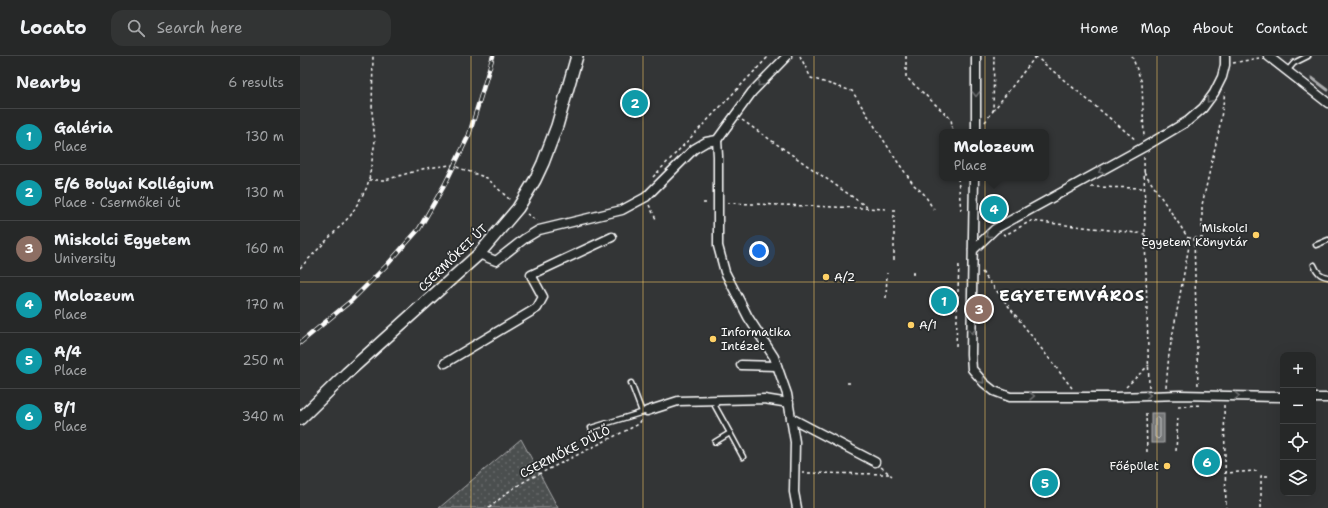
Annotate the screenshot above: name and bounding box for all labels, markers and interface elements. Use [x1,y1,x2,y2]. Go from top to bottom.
search box [111,10,391,46]
text: Locato [20,15,87,40]
icon: search [125,17,147,39]
text: Search here [157,18,242,38]
text: Home [1080,19,1119,37]
text: Map [1141,19,1171,37]
text: About [1193,19,1234,37]
text: Contact [1256,19,1308,37]
text: Nearby [16,71,81,93]
text: 6 results [228,74,284,91]
one-way arrow [757,79,765,87]
pin: 2 [622,88,648,118]
one-way arrow [972,91,980,97]
one-way arrow [1207,96,1214,103]
text: Galéria [54,118,113,138]
text: 1 [26,128,32,145]
text: 130 m [246,128,284,145]
popup [939,129,1049,181]
text: Molozeum [954,137,1034,157]
text: Place [54,138,87,155]
text: Place [954,157,987,174]
one-way arrow [1098,166,1105,173]
text: E/6 Bolyai Kollégium [54,174,214,194]
text: 2 [24,184,34,201]
text: 130 m [246,184,284,201]
text: Place · Csermőkei út [54,194,181,211]
pin: 4 [981,194,1007,224]
street label: CSERMŐKEI ÚT [415,220,492,295]
place label: Miskolci Egyetem Könyvtár [1141,220,1248,250]
text: Miskolci Egyetem [54,230,191,250]
one-way arrow [985,230,993,238]
marker: Miskolci Egyetem Könyvtár [1251,230,1261,240]
text: 3 [24,240,34,257]
text: 160 m [246,240,284,257]
your location [749,241,769,261]
text: University [54,250,116,267]
place label: A/2 [834,269,855,285]
marker: A/2 [821,272,831,282]
district label: EGYETEMVÁROS [999,285,1145,306]
text: Molozeum [54,286,135,306]
pin: 1 [931,286,957,316]
pin: 3 [966,294,992,324]
text: 4 [24,296,34,313]
text: 170 m [246,296,284,313]
text: Place [54,306,87,323]
place label: A/1 [919,317,937,333]
marker: A/1 [906,320,916,330]
place label: Informatika Intézet [721,324,791,354]
one-way arrow [968,328,976,334]
marker: Informatika Intézet [708,334,718,344]
text: A/4 [54,342,82,362]
text: 5 [25,352,33,369]
text: 250 m [243,352,284,369]
map controls [1280,352,1316,496]
button: + [1280,352,1316,388]
text: Place [54,362,87,379]
one-way arrow [978,376,985,384]
button: − [1280,388,1316,424]
one-way arrow [1145,391,1151,400]
one-way arrow [1029,392,1035,400]
one-way arrow [1234,392,1240,401]
text: B/1 [54,398,76,418]
text: 6 [24,408,34,425]
text: 340 m [242,408,284,425]
text: Place [54,418,87,435]
street label: CSERMŐKE DŰLŐ [517,422,613,482]
button: locate [1280,424,1316,460]
pin: 6 [1194,447,1220,477]
place label: Főépület [1110,458,1159,474]
button: layers [1280,460,1316,496]
marker: Főépület [1162,461,1172,471]
pin: 5 [1032,468,1058,498]

